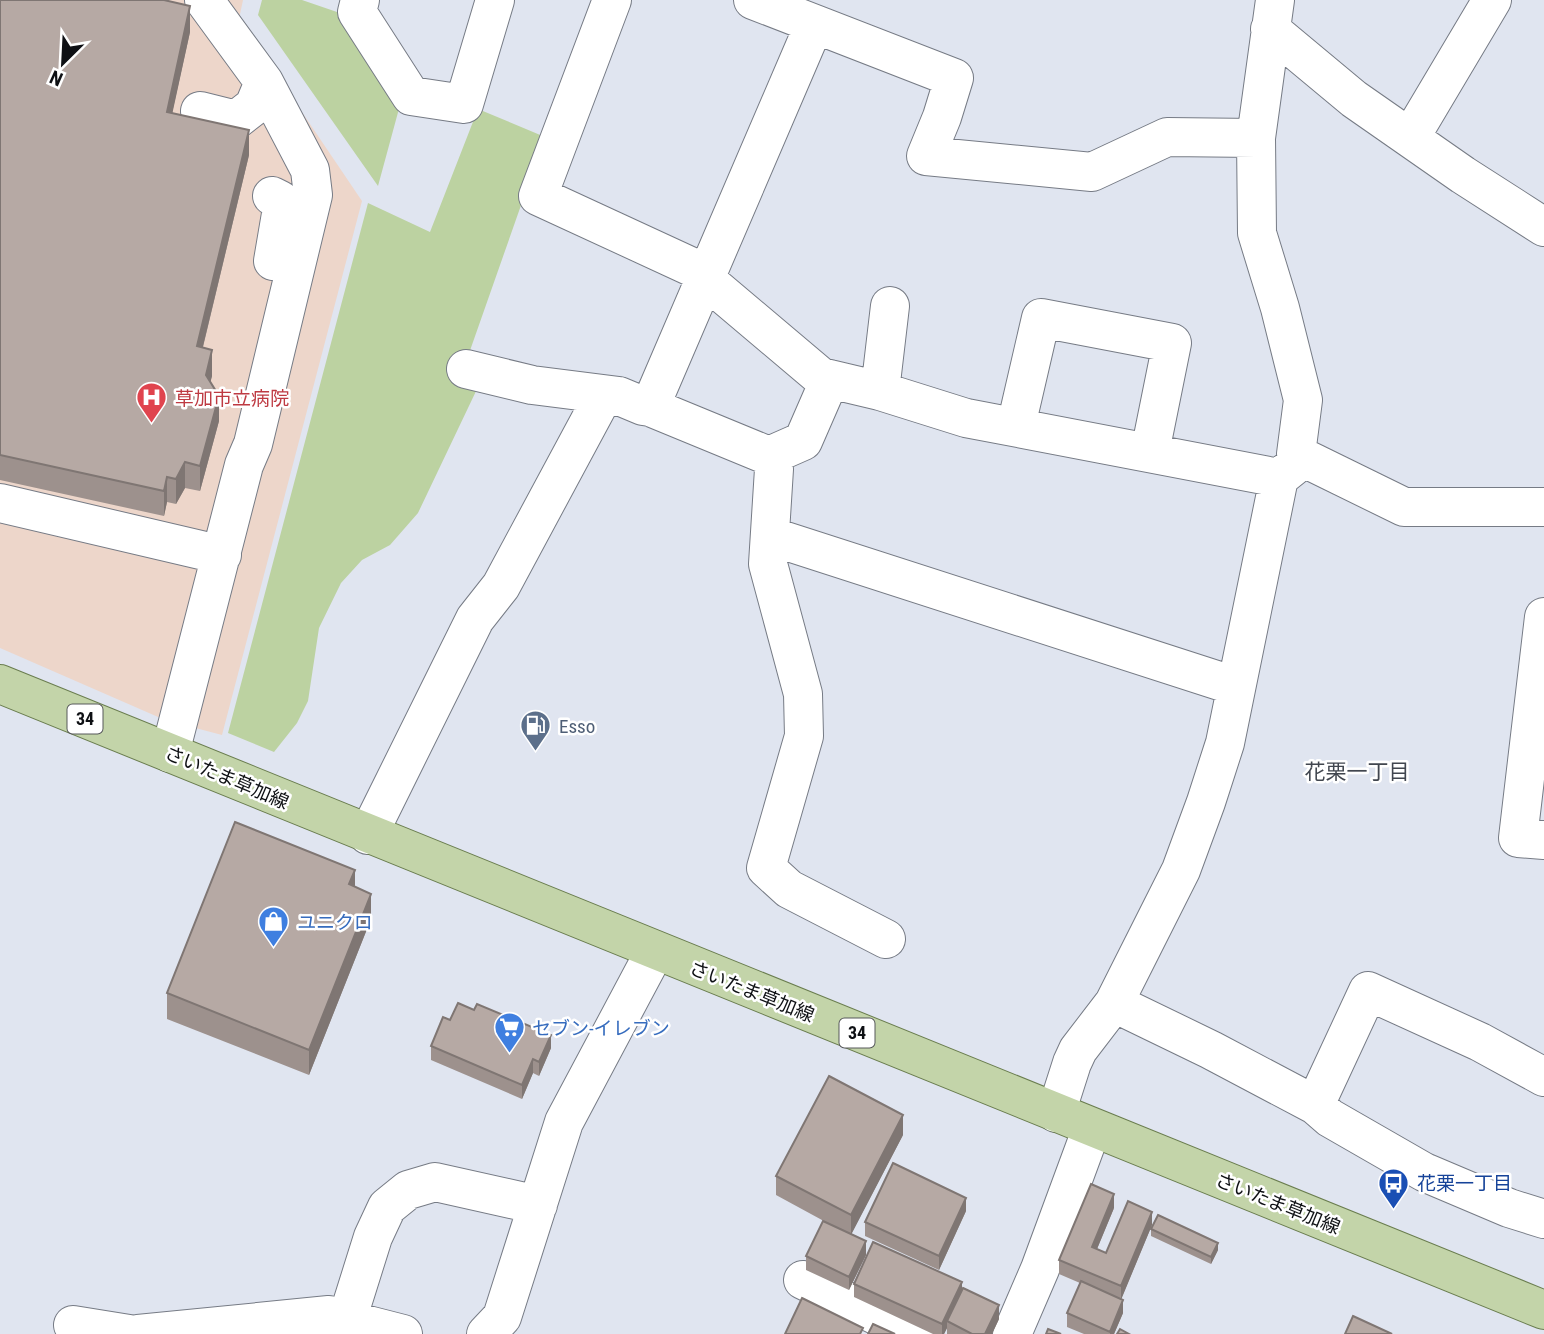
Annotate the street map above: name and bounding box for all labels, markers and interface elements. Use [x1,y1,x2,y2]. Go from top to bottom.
north arrow [28,28,98,98]
text: N [46,65,66,91]
hospital icon: 草加市立病院 [135,381,169,425]
place label: 草加市立病院 [175,387,289,410]
road number: 34 [68,704,102,734]
fuel station icon: Esso [519,709,553,753]
place label: Esso [559,715,595,738]
street label: さいたま草加線 [161,741,292,814]
district label: 花栗一丁目 [1305,760,1410,784]
shop icon: ユニクロ [257,905,291,949]
place label: ユニクロ [297,911,373,934]
street label: さいたま草加線 [686,956,818,1027]
supermarket icon: セブン-イレブン [492,1011,526,1055]
place label: セブン-イレブン [532,1017,670,1040]
road number: 34 [840,1018,874,1048]
bus stop icon: 花栗一丁目 [1377,1166,1411,1210]
street label: さいたま草加線 [1212,1168,1344,1239]
place label: 花栗一丁目 [1417,1172,1512,1195]

